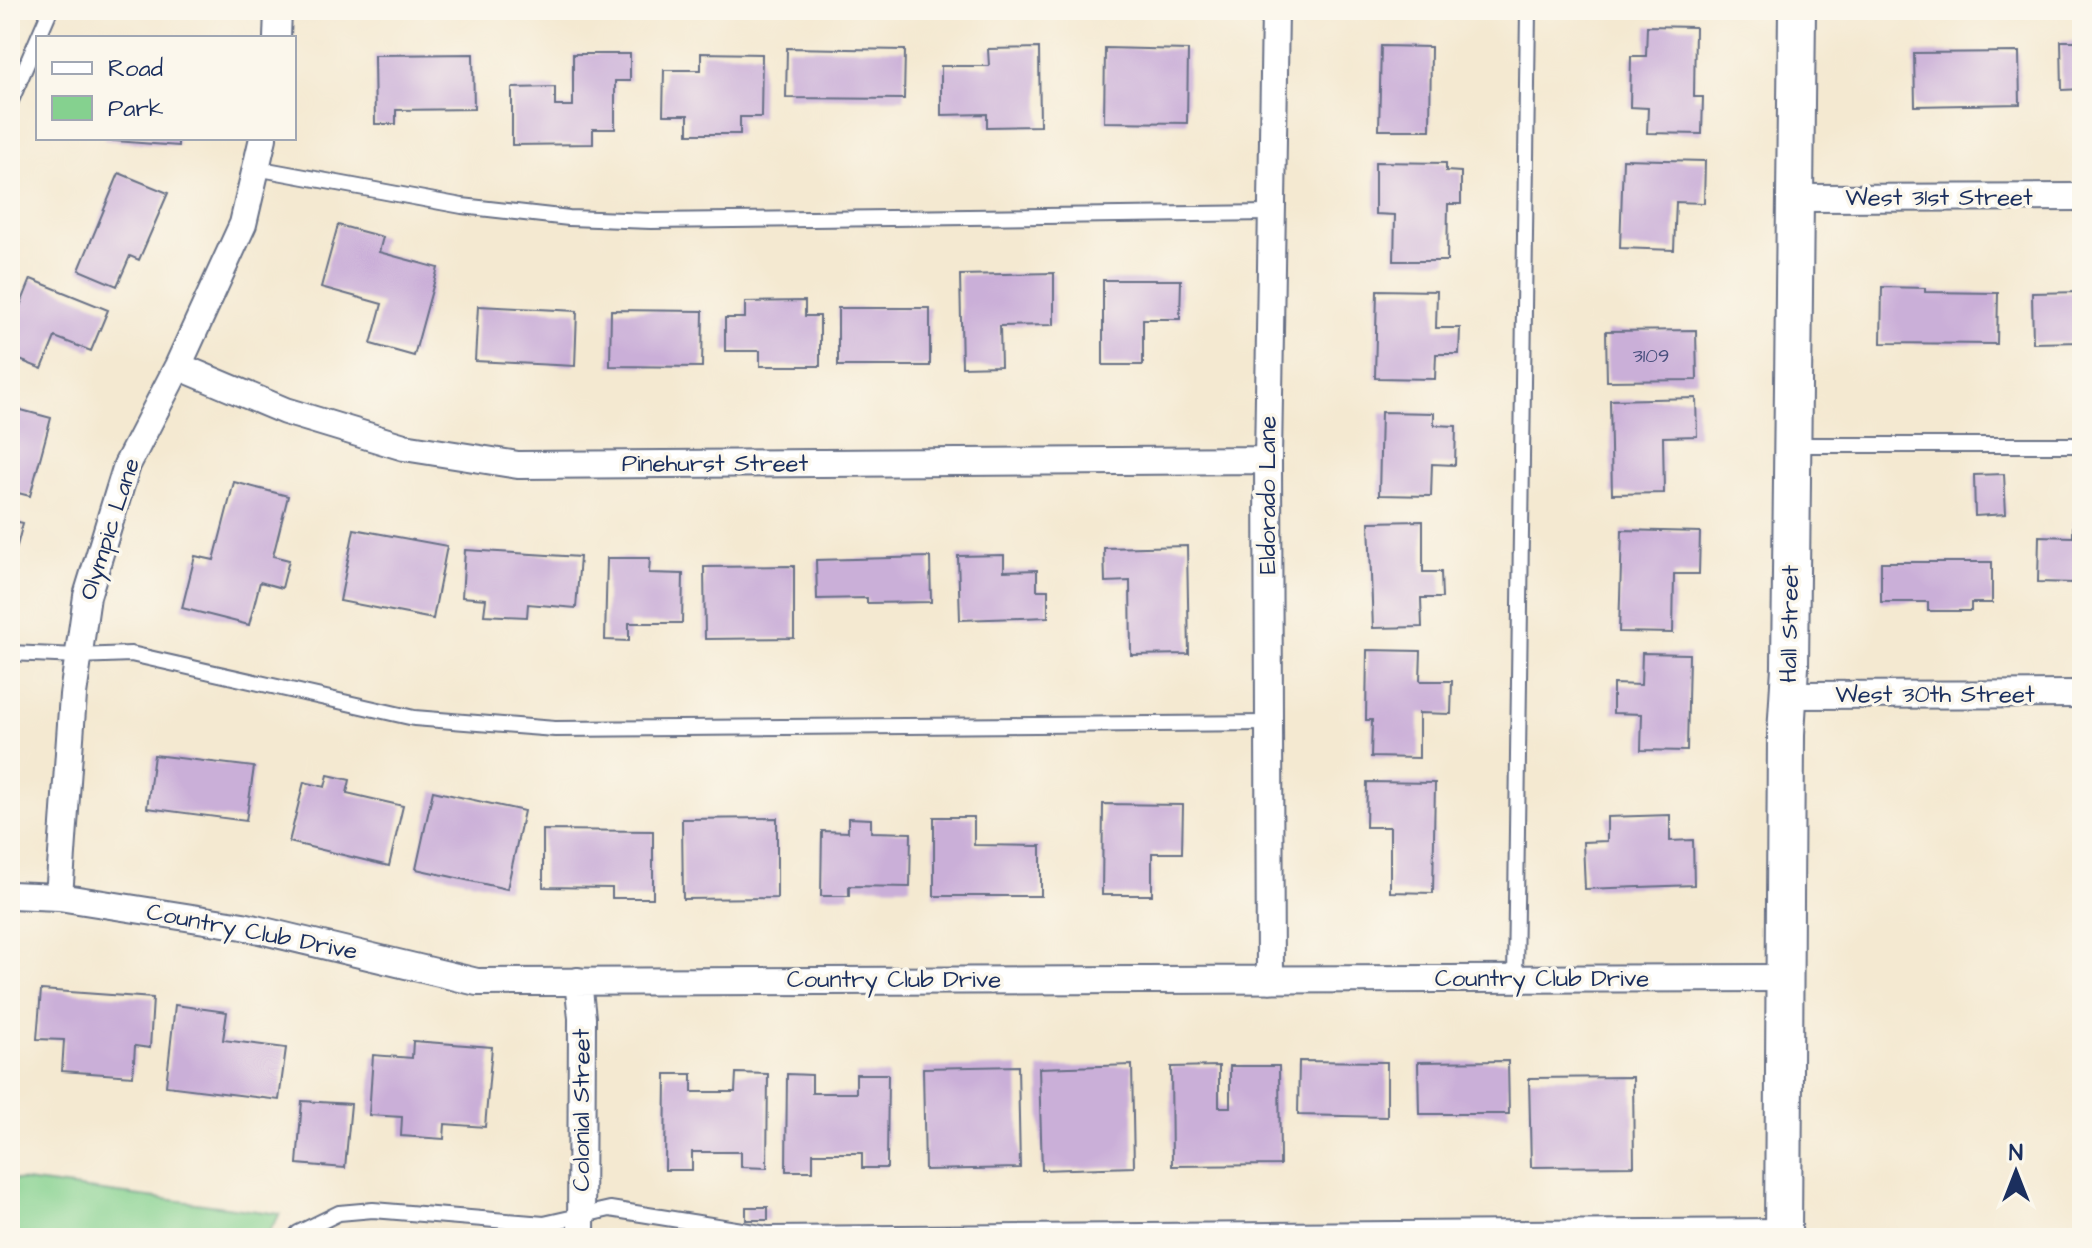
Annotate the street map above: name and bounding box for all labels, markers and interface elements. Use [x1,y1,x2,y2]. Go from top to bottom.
legend [36,36,296,140]
text: Road [108,52,163,86]
text: Park [108,92,164,126]
street label: West 31st Street [1845,181,2033,215]
house number: 3109 [1633,342,1669,370]
street label: Eldorado Lane [1251,416,1285,574]
street label: Pinehurst Street [622,447,809,481]
street label: Olympic Lane [71,454,150,605]
street label: Hall Street [1772,564,1808,683]
street label: West 30th Street [1835,678,2035,712]
street label: Country Club Drive [143,895,360,970]
street label: Country Club Drive [1435,962,1649,997]
street label: Country Club Drive [787,963,1001,998]
street label: Colonial Street [565,1028,599,1192]
north arrow [1976,1132,2056,1212]
text: N [2009,1138,2023,1169]

